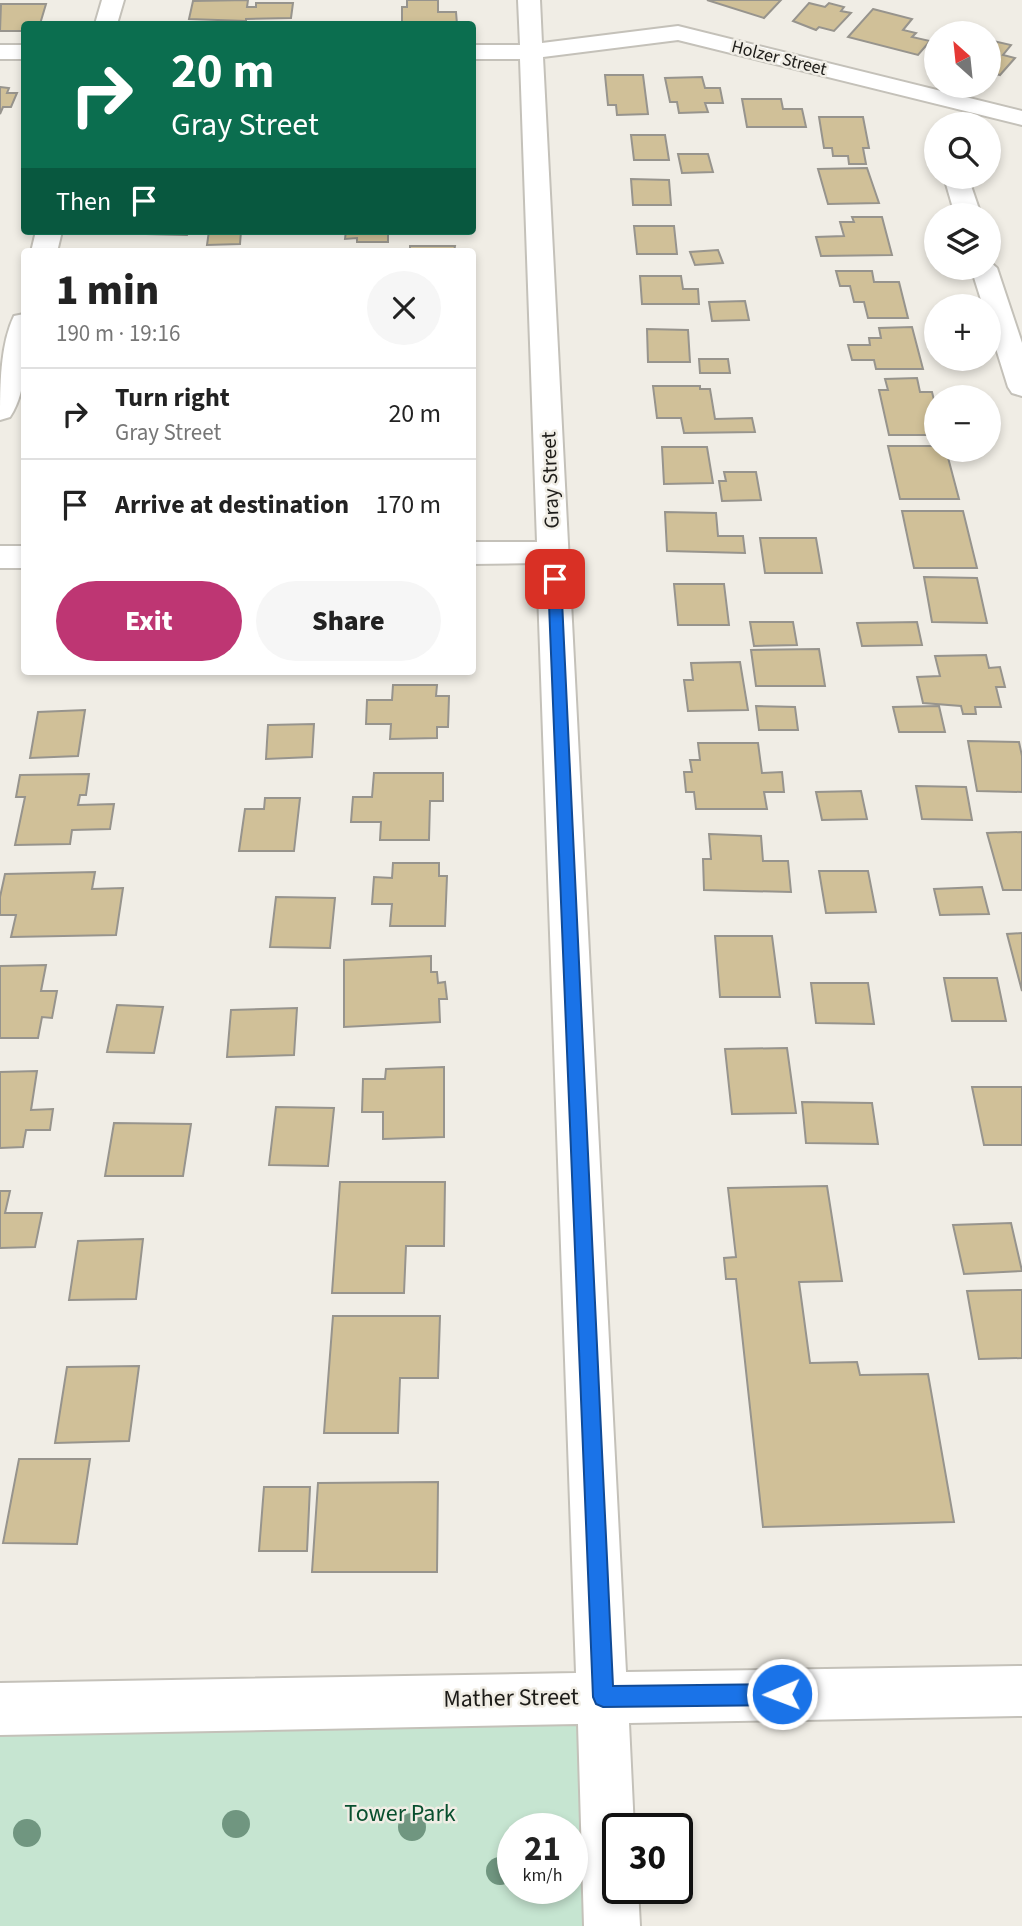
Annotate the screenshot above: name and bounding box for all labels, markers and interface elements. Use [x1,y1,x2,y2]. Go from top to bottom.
north arrow [924,21,1001,98]
map controls [924,21,1001,462]
street label: Holzer Street [729,34,829,82]
text: 20 m [171,37,275,107]
icon: right [56,49,147,140]
text: Gray Street [171,102,319,148]
button: search [924,112,1001,189]
icon: arrive [125,182,163,220]
text: Then [56,183,111,220]
button: layers [924,203,1001,280]
text: 1 min [56,261,159,321]
button: close [367,271,441,345]
button: + [924,294,1001,371]
text: 190 m · 19:16 [56,317,180,350]
text: Turn right [115,379,230,416]
button: − [924,385,1001,462]
icon: right [56,395,94,433]
text: 20 m [388,395,441,432]
text: Gray Street [115,416,221,449]
street label: Gray Street [533,431,567,529]
icon: arrive [56,486,94,524]
text: Arrive at destination [115,486,349,523]
text: 170 m [375,486,441,523]
pin [525,549,585,609]
icon: arrive [536,560,574,598]
button: Exit [56,581,242,661]
button: Share [256,581,441,661]
position arrow [745,1657,819,1731]
street label: Mather Street [443,1679,579,1717]
park label: Tower Park [344,1796,456,1831]
speed limit sign: 30 [602,1813,693,1904]
text: 21 [524,1824,561,1874]
text: km/h [523,1863,562,1888]

